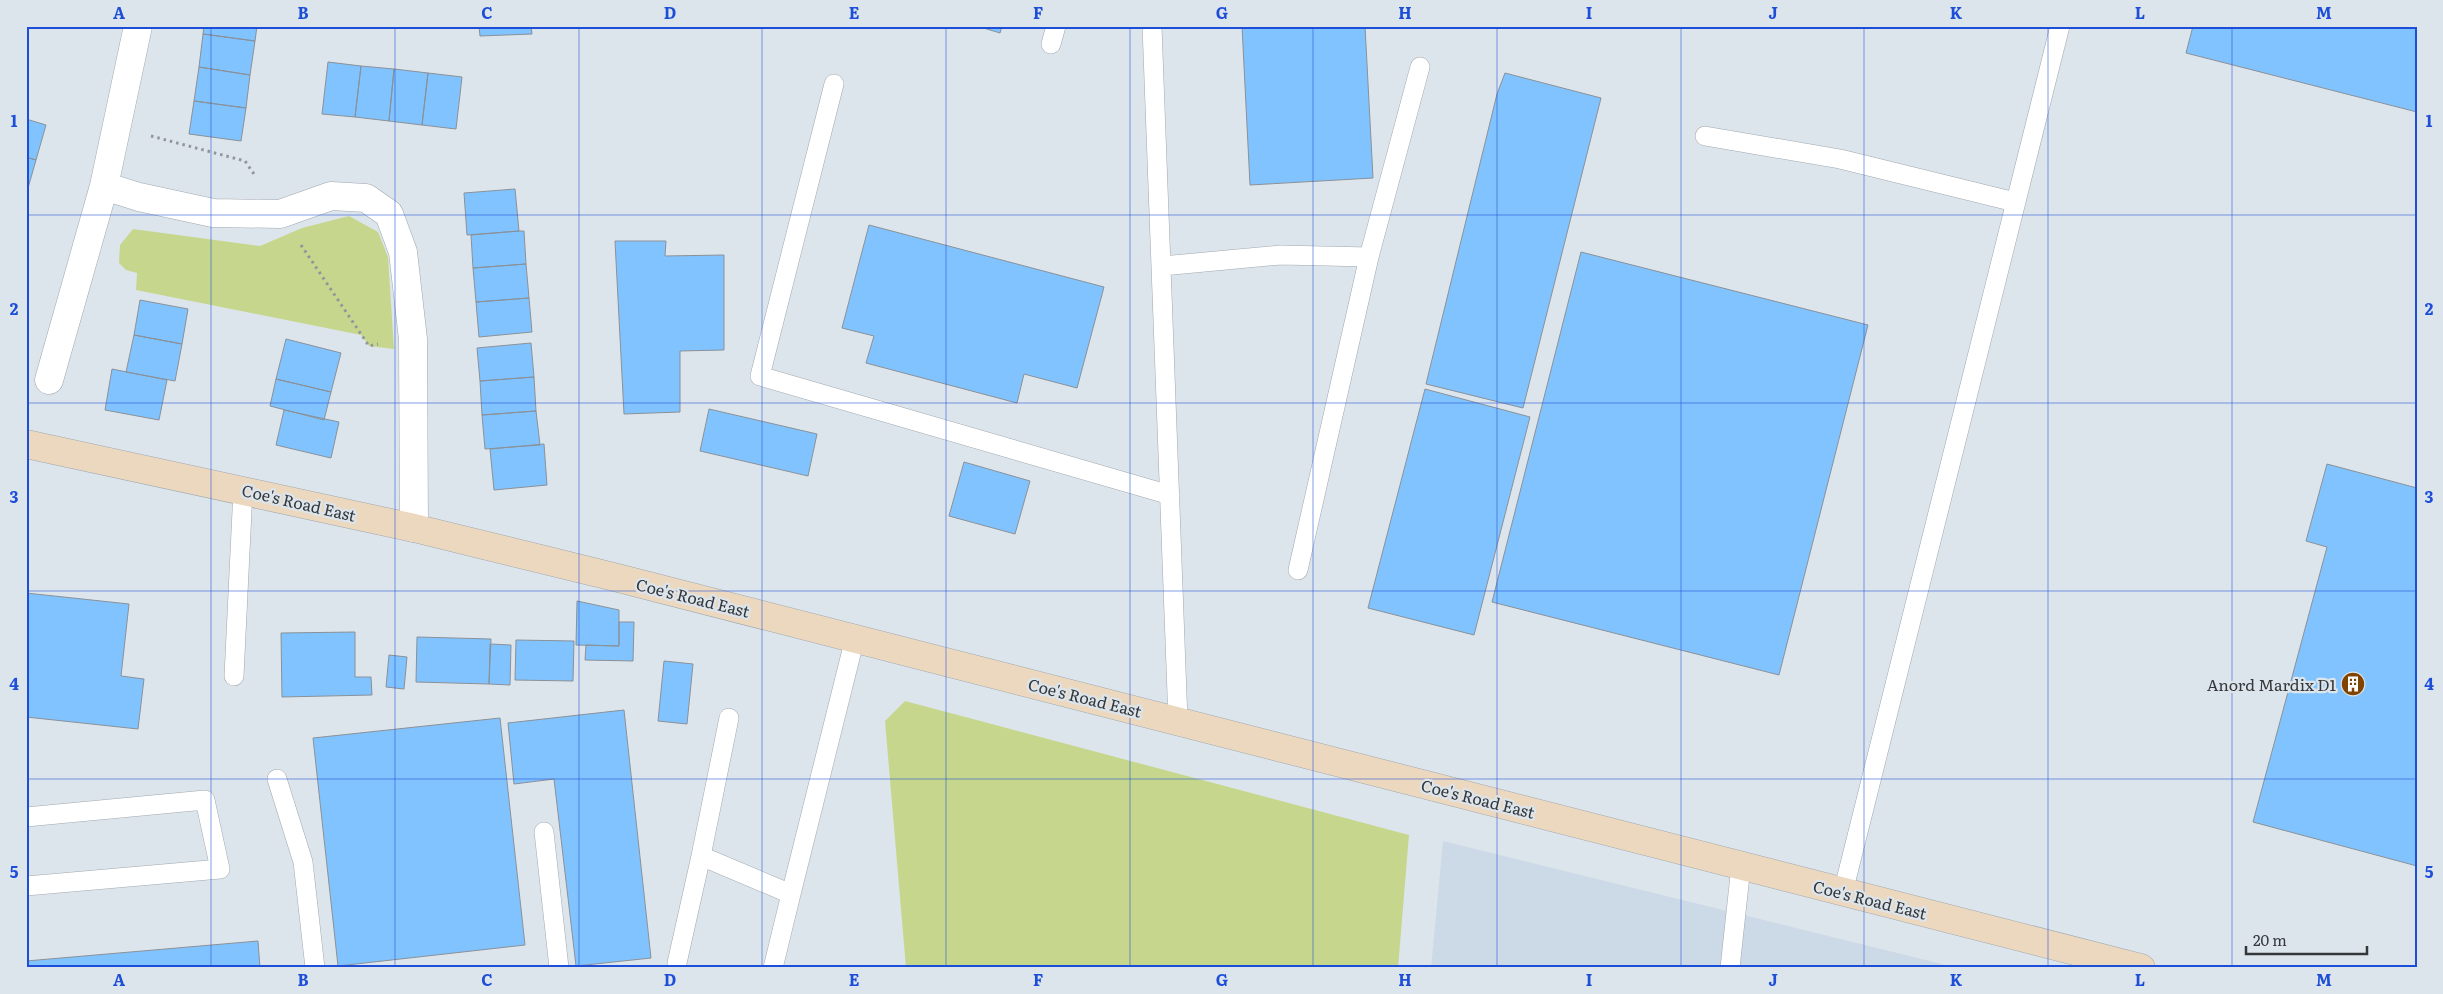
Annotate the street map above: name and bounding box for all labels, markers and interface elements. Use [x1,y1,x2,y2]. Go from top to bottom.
text: A [113,0,125,24]
text: B [297,0,309,24]
text: C [481,0,493,24]
text: D [664,0,676,24]
text: E [849,0,860,24]
text: F [1033,0,1043,24]
text: G [1216,0,1228,24]
text: H [1398,0,1412,24]
text: I [1586,0,1592,24]
text: J [1768,0,1778,24]
text: K [1950,0,1963,24]
text: L [2135,0,2145,24]
text: M [2316,0,2332,24]
text: 1 [11,108,18,132]
text: 1 [2426,108,2433,132]
text: 2 [10,296,19,320]
text: 2 [2425,296,2434,320]
street label: Coe's Road East [240,477,359,527]
text: 3 [10,484,19,508]
text: 3 [2425,484,2434,508]
street label: Coe's Road East [634,571,753,623]
text: 4 [9,671,19,695]
street label: Coe's Road East [1026,671,1145,723]
building icon: Anord Mardix D1 [2340,671,2366,697]
text: 4 [2424,671,2434,695]
place label: Anord Mardix D1 [2207,672,2336,696]
street label: Coe's Road East [1419,772,1538,824]
text: 5 [10,859,19,883]
text: 5 [2425,859,2434,883]
street label: Coe's Road East [1811,873,1930,925]
scale bar [2246,924,2367,956]
text: 20 m [2253,928,2287,951]
text: A [113,967,125,991]
text: B [297,967,309,991]
text: C [481,967,493,991]
text: D [664,967,676,991]
text: E [849,967,860,991]
text: F [1033,967,1043,991]
text: G [1216,967,1228,991]
text: H [1398,967,1412,991]
text: I [1586,967,1592,991]
text: J [1768,967,1778,991]
text: K [1950,967,1963,991]
text: L [2135,967,2145,991]
text: M [2316,967,2332,991]

